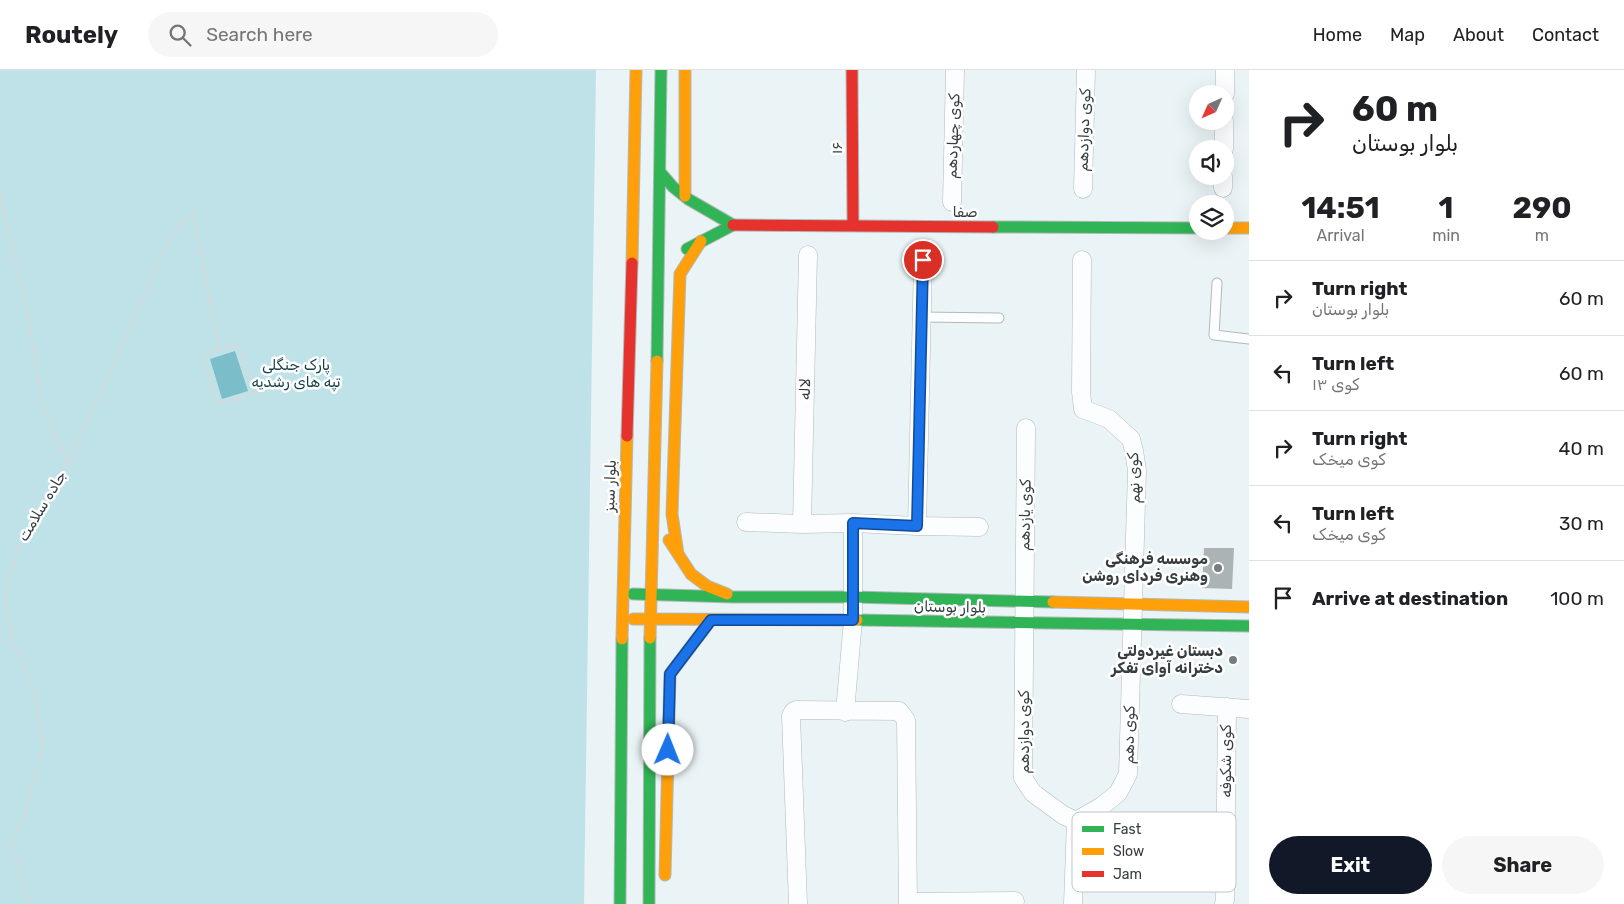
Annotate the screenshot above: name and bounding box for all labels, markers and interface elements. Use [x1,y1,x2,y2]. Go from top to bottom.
search box [148,12,498,57]
text: Routely [25,21,118,49]
icon: search [166,21,194,49]
text: Search here [206,23,313,46]
text: Home [1313,24,1362,46]
text: Map [1390,24,1425,46]
text: About [1453,24,1504,46]
text: Contact [1532,24,1599,46]
north arrow [1189,85,1234,130]
map controls [1189,85,1234,240]
street label: کوی دوازدهم [1074,88,1095,172]
text: 60 m [1352,88,1438,130]
icon: right [1269,90,1334,155]
street label: کوی چهاردهم [943,93,964,179]
text: بلوار بوستان [1352,130,1458,157]
button: sound [1189,140,1234,185]
street label: ۱۶ [828,142,846,154]
text: 14:51 [1301,190,1380,226]
text: 1 [1439,190,1454,226]
text: 290 [1512,190,1572,226]
button: layers [1189,195,1234,240]
street label: صفا [952,203,978,221]
text: Arrival [1317,226,1365,245]
text: min [1432,226,1460,245]
text: m [1535,226,1549,245]
pin [902,239,944,281]
icon: arrive [909,246,937,274]
text: Turn right [1312,277,1407,300]
icon: right [1269,284,1297,312]
text: 60 m [1559,287,1604,310]
text: بلوار بوستان [1312,300,1389,319]
text: Turn left [1312,352,1394,375]
park label: پارک جنگلی تپه های رشدیه [251,356,341,392]
icon: left [1269,359,1297,387]
text: 60 m [1559,362,1604,385]
text: کوی ۱۳ [1312,375,1359,394]
street label: لاله [796,378,814,400]
text: Turn right [1312,427,1407,450]
icon: right [1269,434,1297,462]
text: 40 m [1559,437,1604,460]
text: کوی میخک [1312,450,1386,469]
street label: کوی نهم [1124,452,1145,504]
street label: بلوار سبز [600,460,620,513]
street label: جاده سلامت [14,467,70,545]
street label: کوی یازدهم [1015,479,1036,551]
text: Turn left [1312,502,1394,525]
icon: left [1269,509,1297,537]
text: 30 m [1559,512,1604,535]
text: کوی میخک [1312,525,1386,544]
place label: موسسه فرهنگی وهنری فردای روشن [1082,550,1208,585]
marker: موسسه فرهنگی وهنری فردای روشن [1212,562,1224,574]
icon: arrive [1269,584,1297,612]
text: Arrive at destination [1312,587,1508,610]
text: 100 m [1550,587,1604,610]
street label: بلوار بوستان [914,597,986,617]
place label: دبستان غیردولتی دخترانه آوای تفکر [1110,642,1223,677]
marker: دبستان غیردولتی دخترانه آوای تفکر [1227,654,1239,666]
street label: کوی دوازدهم [1015,690,1034,774]
street label: کوی دهم [1119,705,1140,764]
position arrow [641,723,693,775]
street label: کوی شکوفه [1217,724,1235,798]
legend [1072,812,1236,892]
text: Fast [1113,821,1142,838]
button: Exit [1269,836,1432,894]
button: Share [1442,836,1604,894]
text: Slow [1113,843,1144,860]
text: Jam [1113,866,1142,883]

